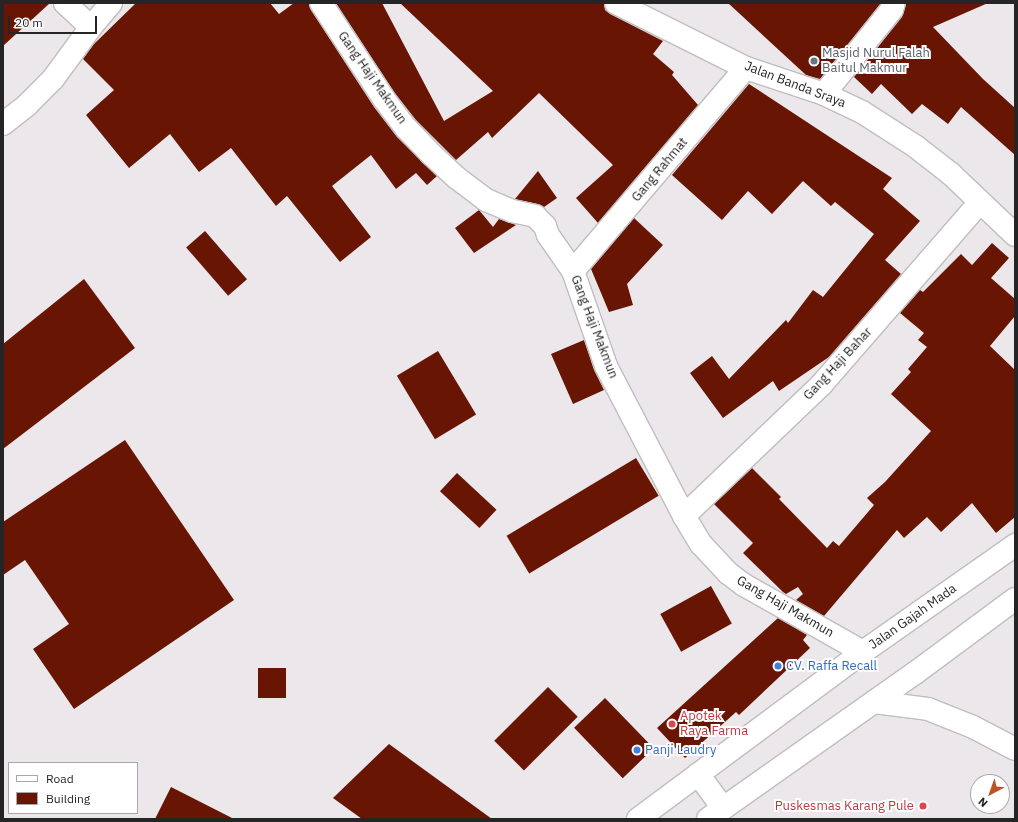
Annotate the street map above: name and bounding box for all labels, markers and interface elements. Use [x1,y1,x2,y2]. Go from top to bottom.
scale bar [10,8,99,34]
text: 20 m [15,15,43,30]
street label: Gang Haji Makmun [334,29,410,127]
place label: Masjid Nurul Falah Baitul Makmur [822,46,930,77]
marker: Masjid Nurul Falah Baitul Makmur [809,56,819,66]
street label: Jalan Banda Sraya [742,58,848,112]
street label: Gang Rahmat [629,135,691,205]
street label: Gang Haji Makmun [567,273,621,381]
street label: Gang Haji Bahar [800,324,876,404]
street label: Gang Haji Makmun [734,573,836,641]
street label: Jalan Gajah Mada [866,581,960,653]
place label: CV. Raffa Recall [786,658,877,674]
marker: CV. Raffa Recall [773,661,783,671]
place label: Apotek Raya Farma [680,709,748,740]
marker: Apotek Raya Farma [667,719,677,729]
place label: Panji Laudry [645,742,716,758]
marker: Panji Laudry [632,745,642,755]
legend [8,762,138,814]
text: Road [46,771,74,786]
north arrow [970,774,1010,814]
text: Building [46,791,90,806]
text: N [975,794,990,810]
place label: Puskesmas Karang Pule [775,798,914,814]
marker: Puskesmas Karang Pule [917,800,929,812]

